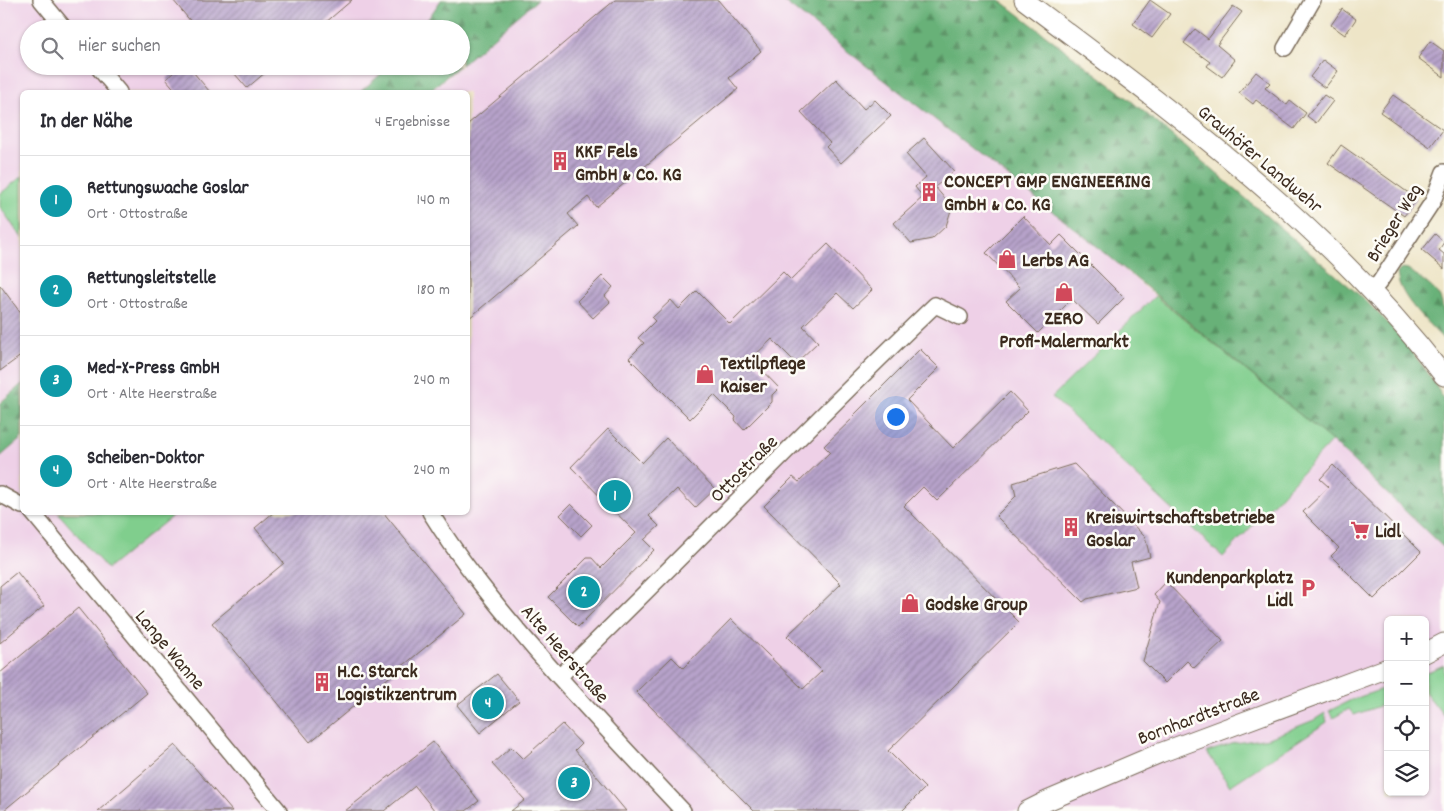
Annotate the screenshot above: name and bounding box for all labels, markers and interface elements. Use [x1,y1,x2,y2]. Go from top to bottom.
search box [20,20,470,75]
icon: search [38,34,66,62]
text: Hier suchen [78,34,161,61]
street label: Grauhöfer Landwehr [1190,99,1328,221]
text: In der Nähe [40,108,132,138]
text: 4 Ergebnisse [375,111,450,134]
place label: KKF Fels GmbH & Co. KG [575,139,682,190]
building icon: KKF Fels GmbH & Co. KG [549,150,571,172]
place label: CONCEPT GMP ENGINEERING GmbH & Co. KG [944,169,1151,220]
text: Rettungswache Goslar [87,176,249,203]
street label: Brieger Weg [1360,179,1431,268]
building icon: CONCEPT GMP ENGINEERING GmbH & Co. KG [918,181,940,203]
text: 1 [54,189,58,212]
text: 140 m [416,189,450,212]
text: Ort · Ottostraße [87,203,188,226]
shop icon: Lerbs AG [996,248,1018,270]
place label: Lerbs AG [1022,248,1089,276]
text: Rettungsleitstelle [87,266,216,293]
text: 2 [53,279,60,302]
text: 180 m [417,279,450,302]
shop icon: ZERO Profi-Malermarkt [1053,281,1075,303]
text: Ort · Ottostraße [87,293,188,316]
place label: ZERO Profi-Malermarkt [999,306,1129,357]
place label: Textilpflege Kaiser [720,351,806,402]
text: Med-X-Press GmbH [87,356,220,383]
shop icon: Textilpflege Kaiser [694,363,716,385]
text: 3 [52,369,60,392]
text: 240 m [413,369,450,392]
text: Ort · Alte Heerstraße [87,383,217,406]
your location [883,404,909,430]
street label: Ottostraße [705,430,786,510]
text: Scheiben-Doktor [87,446,204,473]
text: 4 [53,459,59,482]
text: 240 m [413,459,450,482]
text: Ort · Alte Heerstraße [87,473,217,496]
pin: 1 [599,477,631,515]
place label: Kreiswirtschaftsbetriebe Goslar [1086,505,1275,556]
building icon: Kreiswirtschaftsbetriebe Goslar [1060,516,1082,538]
supermarket icon: Lidl [1349,519,1371,541]
place label: Lidl [1375,519,1401,547]
place label: Kundenparkplatz Lidl [1166,565,1293,616]
pin: 2 [568,573,600,611]
parking icon: Kundenparkplatz Lidl [1297,577,1319,599]
shop icon: Godske Group [899,592,921,614]
place label: Godske Group [925,592,1028,620]
street label: Alte Heerstraße [513,600,615,711]
street label: Lange Wanne [127,605,211,697]
map controls [1384,616,1429,796]
button: + [1384,616,1429,661]
place label: H.C. Starck Logistikzentrum [337,659,457,710]
button: − [1384,661,1429,706]
building icon: H.C. Starck Logistikzentrum [311,671,333,693]
street label: Bornhardtstraße [1134,682,1264,754]
pin: 4 [472,684,504,722]
button: locate [1384,706,1429,751]
button: layers [1384,751,1429,796]
pin: 3 [558,764,590,802]

